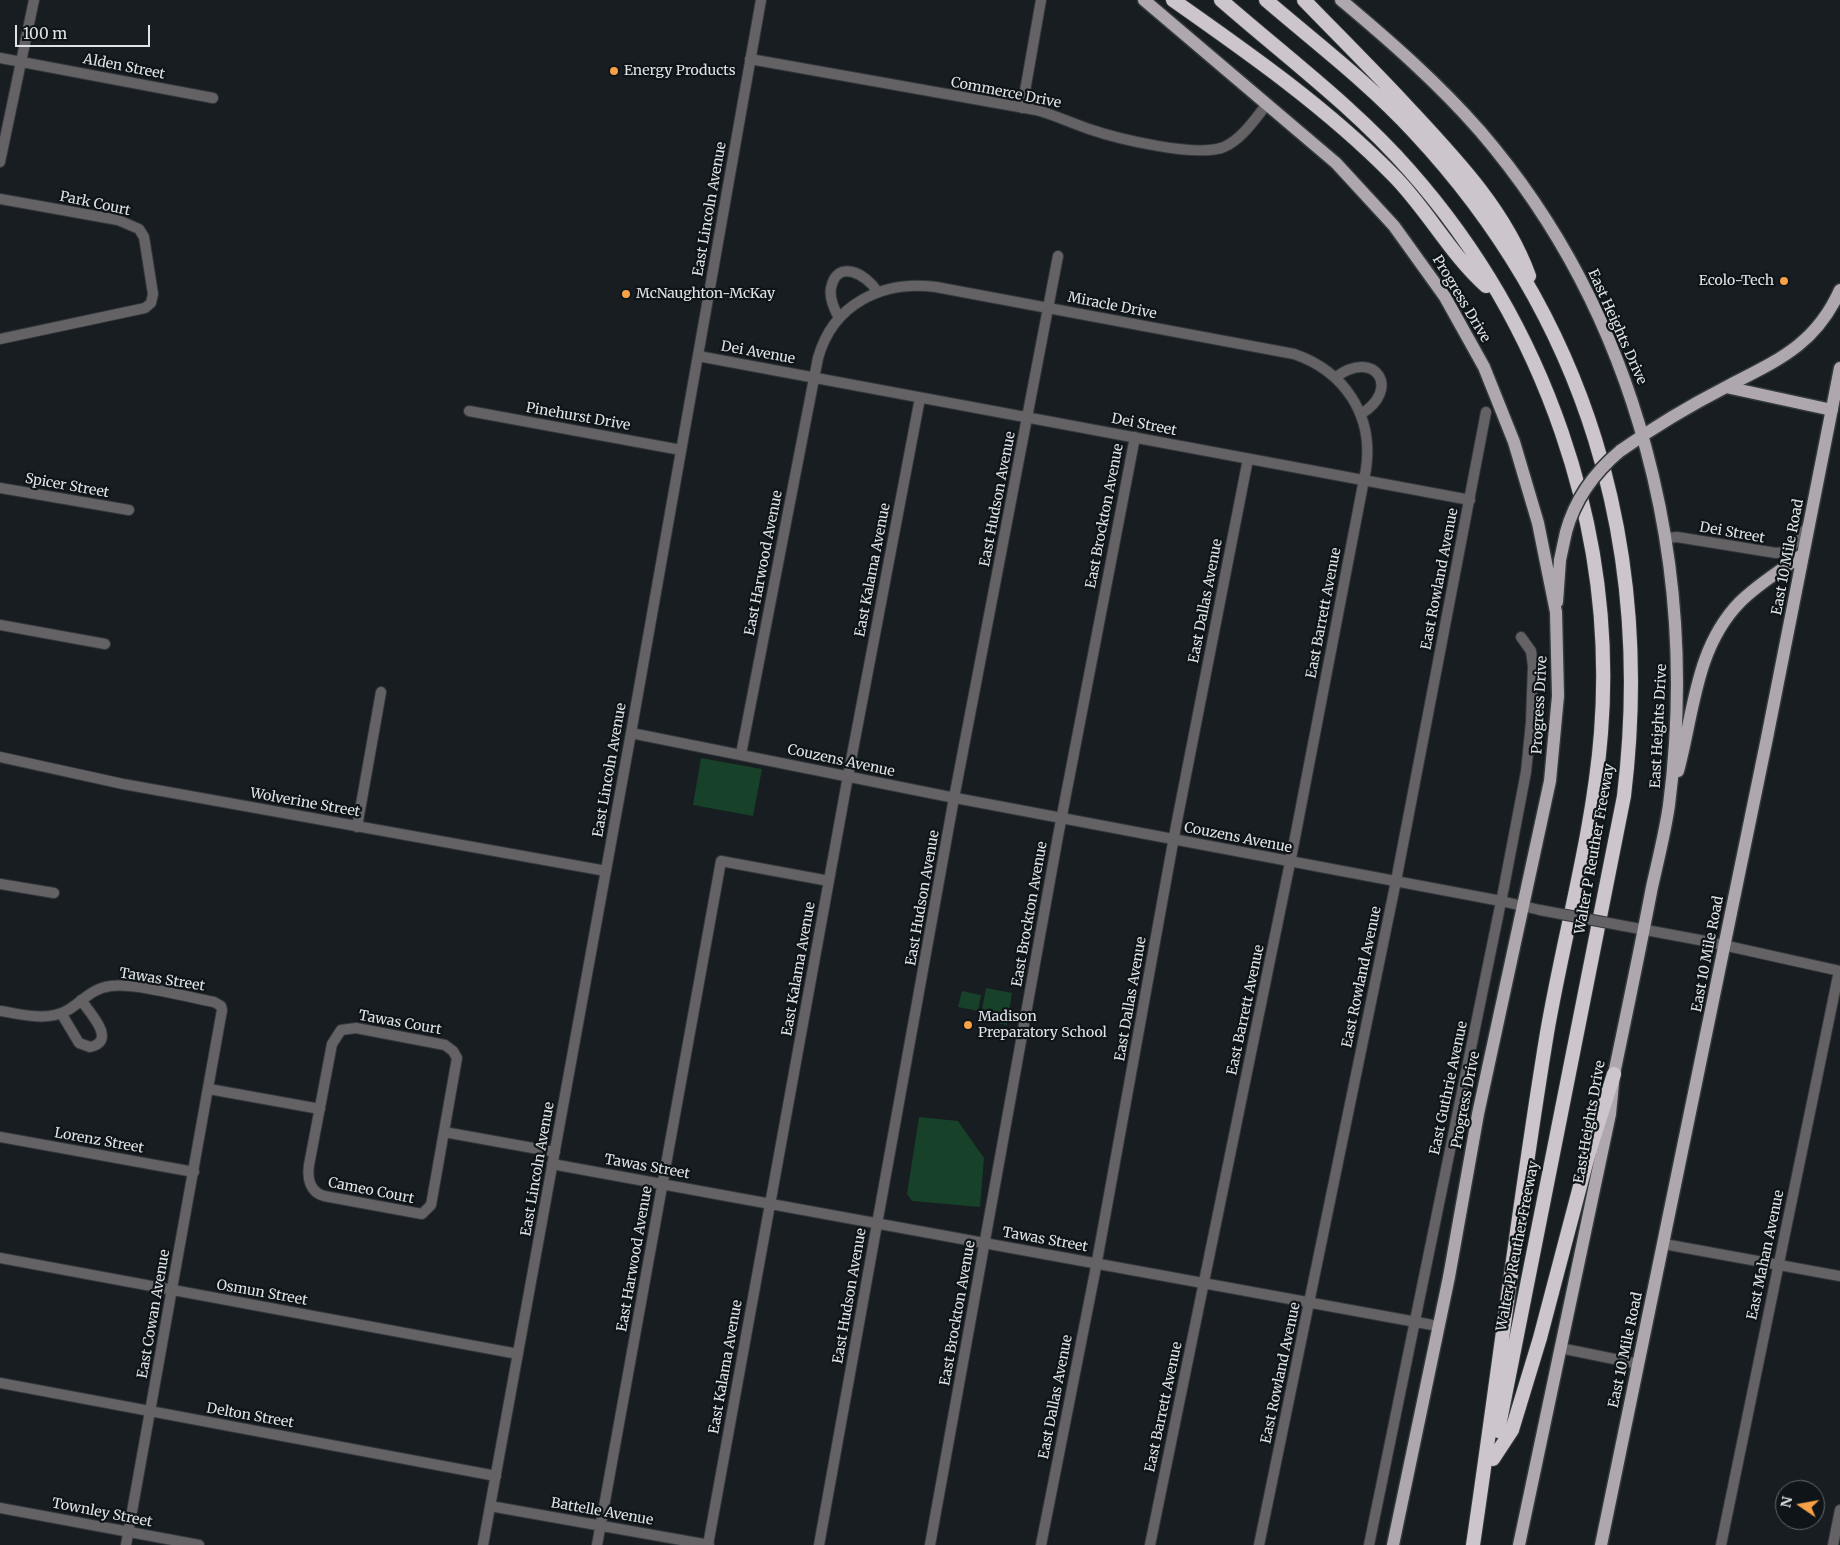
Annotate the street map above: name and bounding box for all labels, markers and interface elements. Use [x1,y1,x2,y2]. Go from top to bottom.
scale bar [18,15,152,47]
text: 100 m [23,24,67,43]
street label: Alden Street [82,51,166,83]
place label: Energy Products [624,63,736,79]
marker: Energy Products [608,65,620,77]
street label: Commerce Drive [949,74,1063,112]
street label: East Lincoln Avenue [690,141,730,277]
street label: Park Court [58,188,132,220]
street label: Progress Drive [1428,252,1494,346]
street label: East Heights Drive [1584,267,1650,387]
place label: Ecolo-Tech [1699,273,1774,289]
marker: Ecolo-Tech [1778,275,1790,287]
place label: McNaughton-McKay [636,286,775,302]
marker: McNaughton-McKay [620,288,632,300]
street label: Miracle Drive [1066,289,1158,323]
street label: Dei Avenue [720,338,796,368]
street label: Pinehurst Drive [525,400,631,434]
street label: Dei Street [1110,410,1178,440]
street label: East Hudson Avenue [977,430,1019,568]
street label: East Brockton Avenue [1083,442,1127,590]
street label: Spicer Street [24,470,110,502]
street label: East Harwood Avenue [742,489,786,637]
street label: East 10 Mile Road [1769,498,1807,616]
street label: East Kalama Avenue [852,502,894,638]
street label: East Rowland Avenue [1418,507,1462,651]
street label: Dei Street [1698,519,1766,547]
street label: East Dallas Avenue [1186,537,1226,665]
street label: East Barrett Avenue [1303,546,1345,680]
street label: Progress Drive [1529,655,1551,755]
street label: East Heights Drive [1647,663,1671,789]
street label: East Lincoln Avenue [590,702,630,838]
street label: Couzens Avenue [786,741,896,781]
street label: Walter P Reuther Freeway [1572,762,1618,936]
street label: Wolverine Street [249,785,361,821]
street label: Couzens Avenue [1183,819,1293,857]
street label: East Hudson Avenue [903,829,943,967]
street label: East Brockton Avenue [1009,840,1051,988]
street label: East 10 Mile Road [1689,895,1727,1013]
street label: East Kalama Avenue [779,901,819,1037]
street label: East Rowland Avenue [1339,905,1385,1049]
street label: East Dallas Avenue [1112,935,1150,1063]
street label: East Barrett Avenue [1224,943,1268,1077]
street label: Tawas Street [118,965,206,995]
street label: Tawas Court [357,1007,443,1039]
place label: Madison Preparatory School [978,1009,1107,1042]
marker: Madison Preparatory School [962,1019,974,1031]
street label: East Guthrie Avenue [1427,1020,1471,1156]
street label: Progress Drive [1448,1050,1484,1150]
street label: East Heights Drive [1571,1059,1609,1185]
street label: East Lincoln Avenue [518,1101,558,1237]
street label: Lorenz Street [53,1125,145,1157]
street label: Tawas Street [603,1151,691,1183]
street label: Walter P Reuther Freeway [1493,1160,1543,1332]
street label: Cameo Court [327,1174,415,1208]
street label: East Harwood Avenue [614,1185,656,1333]
street label: East Mahan Avenue [1744,1189,1788,1321]
street label: Tawas Street [1001,1224,1089,1256]
street label: East Hudson Avenue [830,1227,870,1365]
street label: East Brockton Avenue [937,1239,979,1387]
street label: East Cowan Avenue [134,1248,174,1380]
street label: Osmun Street [215,1277,309,1309]
street label: East 10 Mile Road [1606,1291,1646,1409]
street label: East Kalama Avenue [706,1299,746,1435]
street label: East Rowland Avenue [1258,1301,1304,1445]
street label: East Dallas Avenue [1036,1333,1076,1461]
street label: East Barrett Avenue [1142,1340,1186,1474]
street label: Delton Street [205,1400,295,1432]
north arrow [1775,1480,1825,1530]
street label: Townley Street [50,1495,154,1531]
street label: Battelle Avenue [550,1495,654,1529]
text: N [1776,1495,1796,1509]

